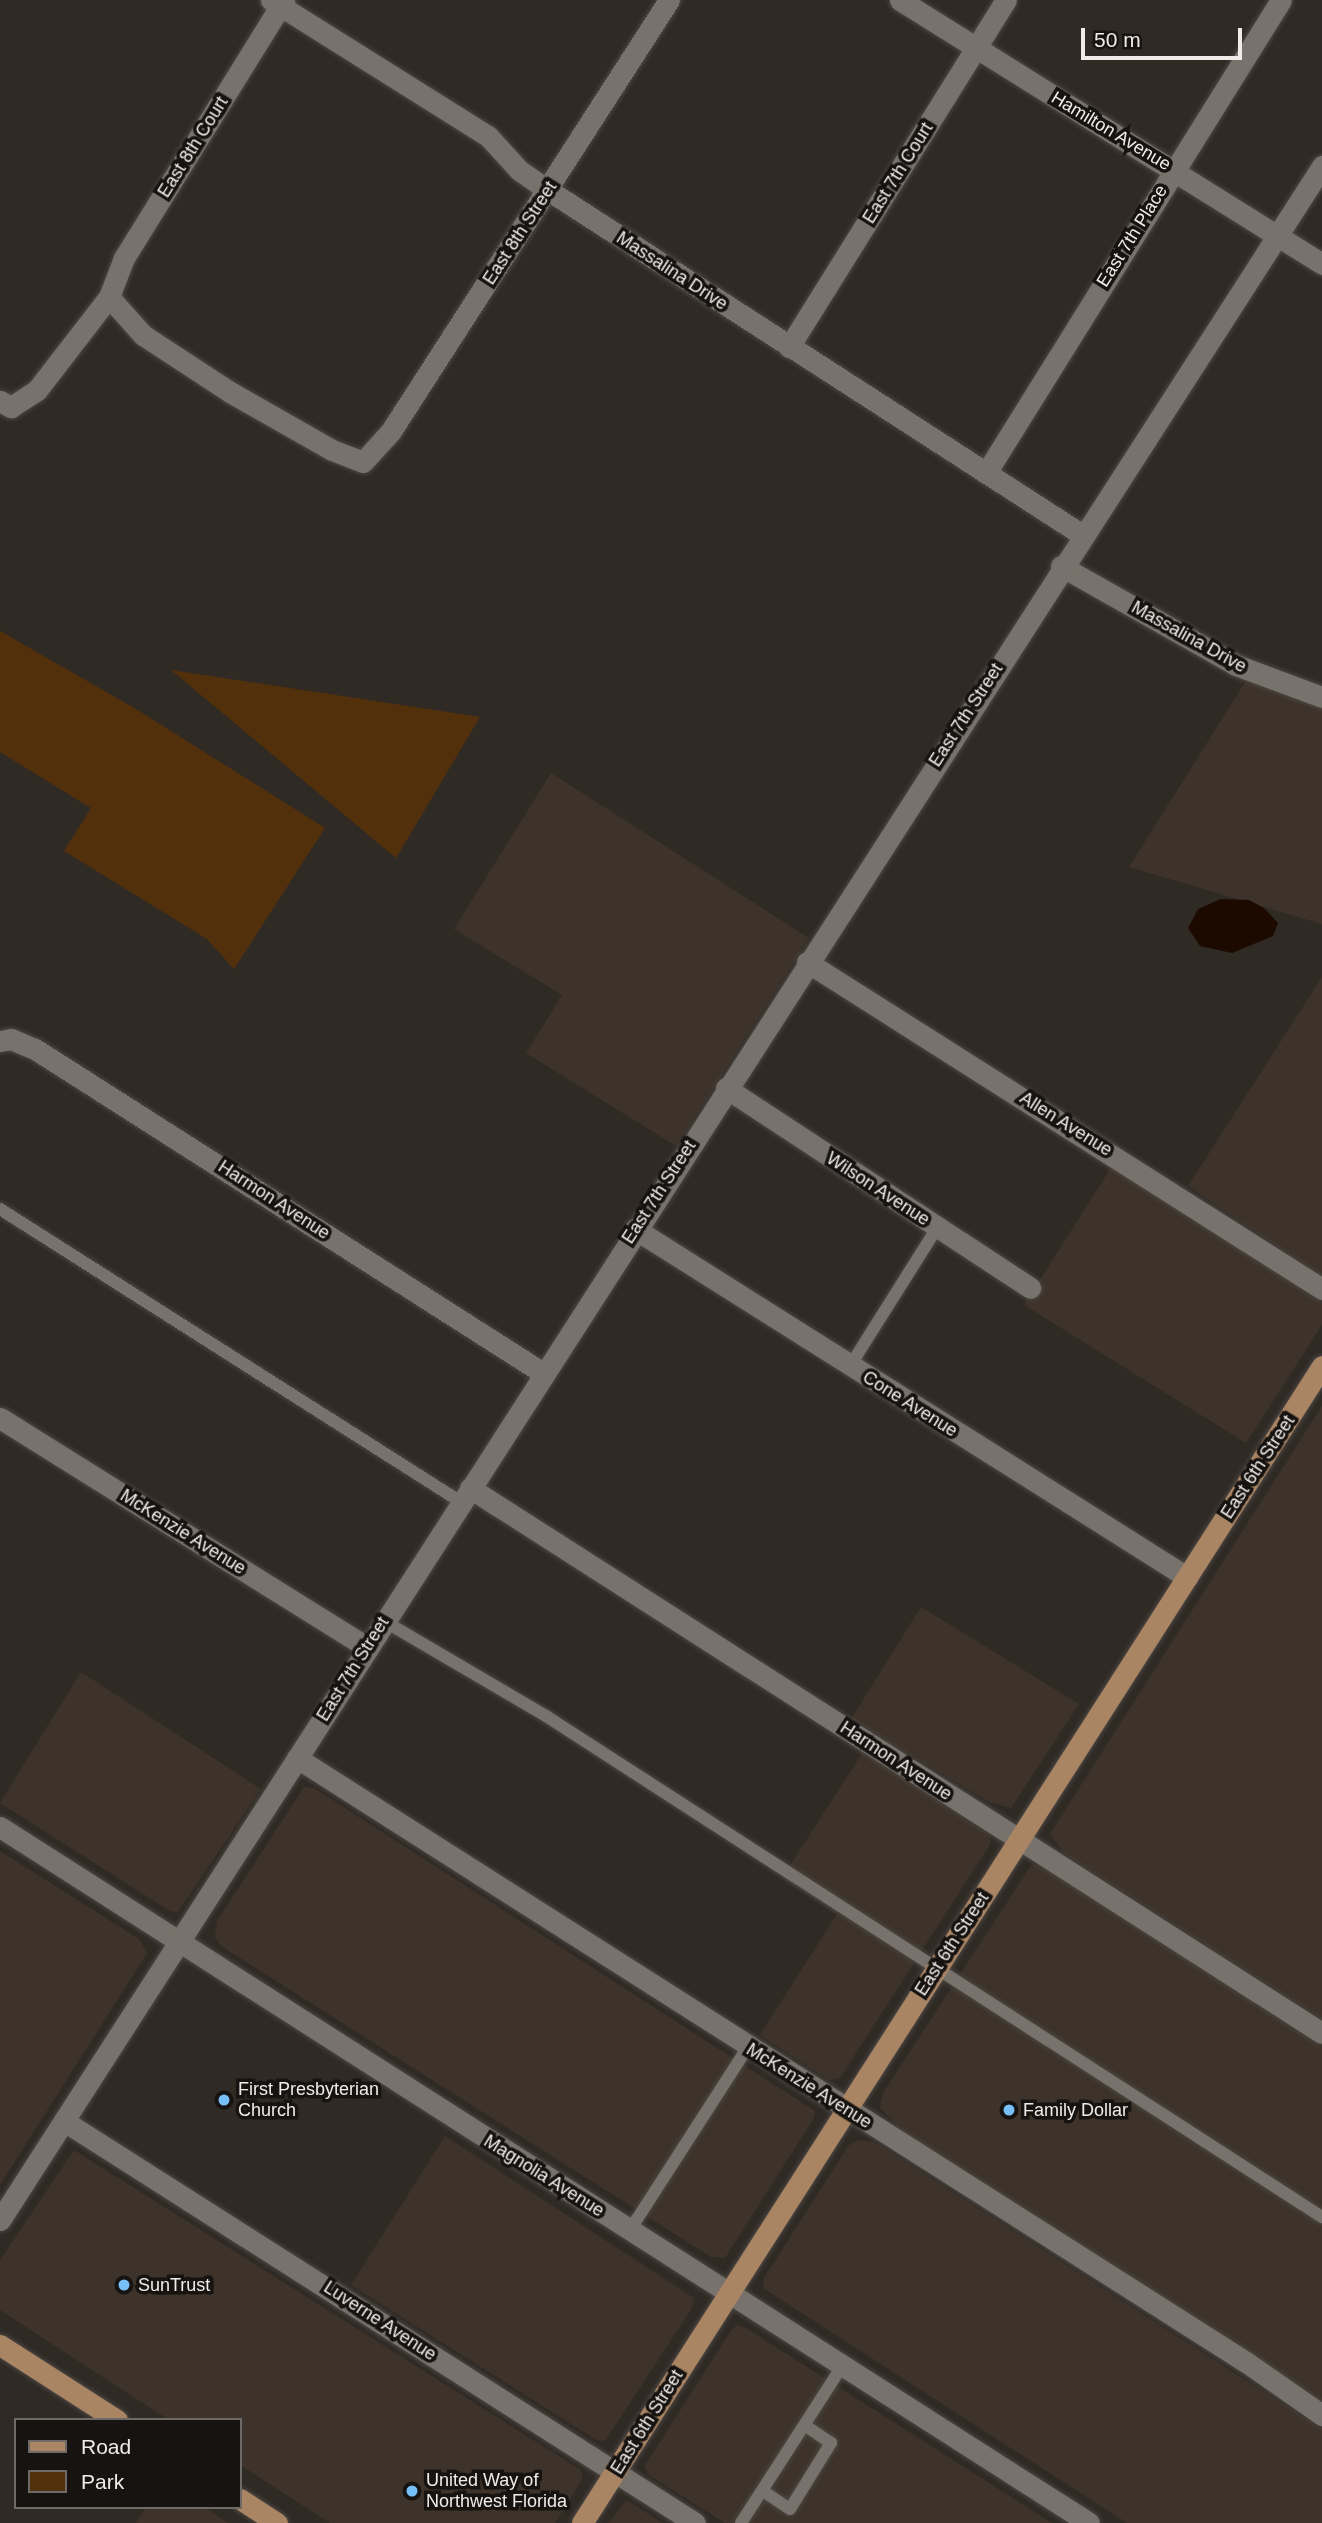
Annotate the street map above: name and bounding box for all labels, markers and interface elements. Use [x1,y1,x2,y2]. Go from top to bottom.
scale bar [1084,14,1245,58]
text: 50 m [1094,28,1141,51]
street label: Hamilton Avenue [1047,87,1175,175]
street label: East 8th Court [153,92,233,202]
street label: East 7th Court [858,118,938,228]
street label: East 8th Street [479,177,561,289]
street label: East 7th Place [1092,181,1172,291]
street label: Massalina Drive [612,227,732,315]
street label: Massalina Drive [1128,597,1250,677]
street label: East 7th Street [925,659,1007,771]
street label: Allen Avenue [1015,1087,1117,1161]
street label: East 7th Street [618,1136,700,1248]
street label: Wilson Avenue [822,1147,934,1231]
street label: Harmon Avenue [214,1156,334,1244]
street label: Cone Avenue [858,1366,962,1442]
street label: East 6th Street [1217,1411,1299,1523]
street label: McKenzie Avenue [116,1484,250,1580]
street label: East 7th Street [312,1613,394,1725]
street label: Harmon Avenue [836,1717,956,1805]
street label: East 6th Street [911,1888,993,2000]
street label: McKenzie Avenue [742,2038,876,2134]
place label: First Presbyterian Church [238,2079,379,2122]
marker: First Presbyterian Church [216,2092,232,2108]
place label: Family Dollar [1023,2099,1128,2121]
marker: Family Dollar [1001,2102,1017,2118]
street label: Magnolia Avenue [479,2130,609,2222]
place label: SunTrust [138,2274,210,2296]
street label: Luverne Avenue [319,2276,441,2366]
marker: SunTrust [116,2277,132,2293]
street label: East 6th Street [606,2366,688,2478]
legend [14,2418,242,2509]
text: Road [81,2435,131,2458]
text: Park [81,2470,124,2493]
place label: United Way of Northwest Florida [426,2470,567,2512]
marker: United Way of Northwest Florida [404,2483,420,2499]

